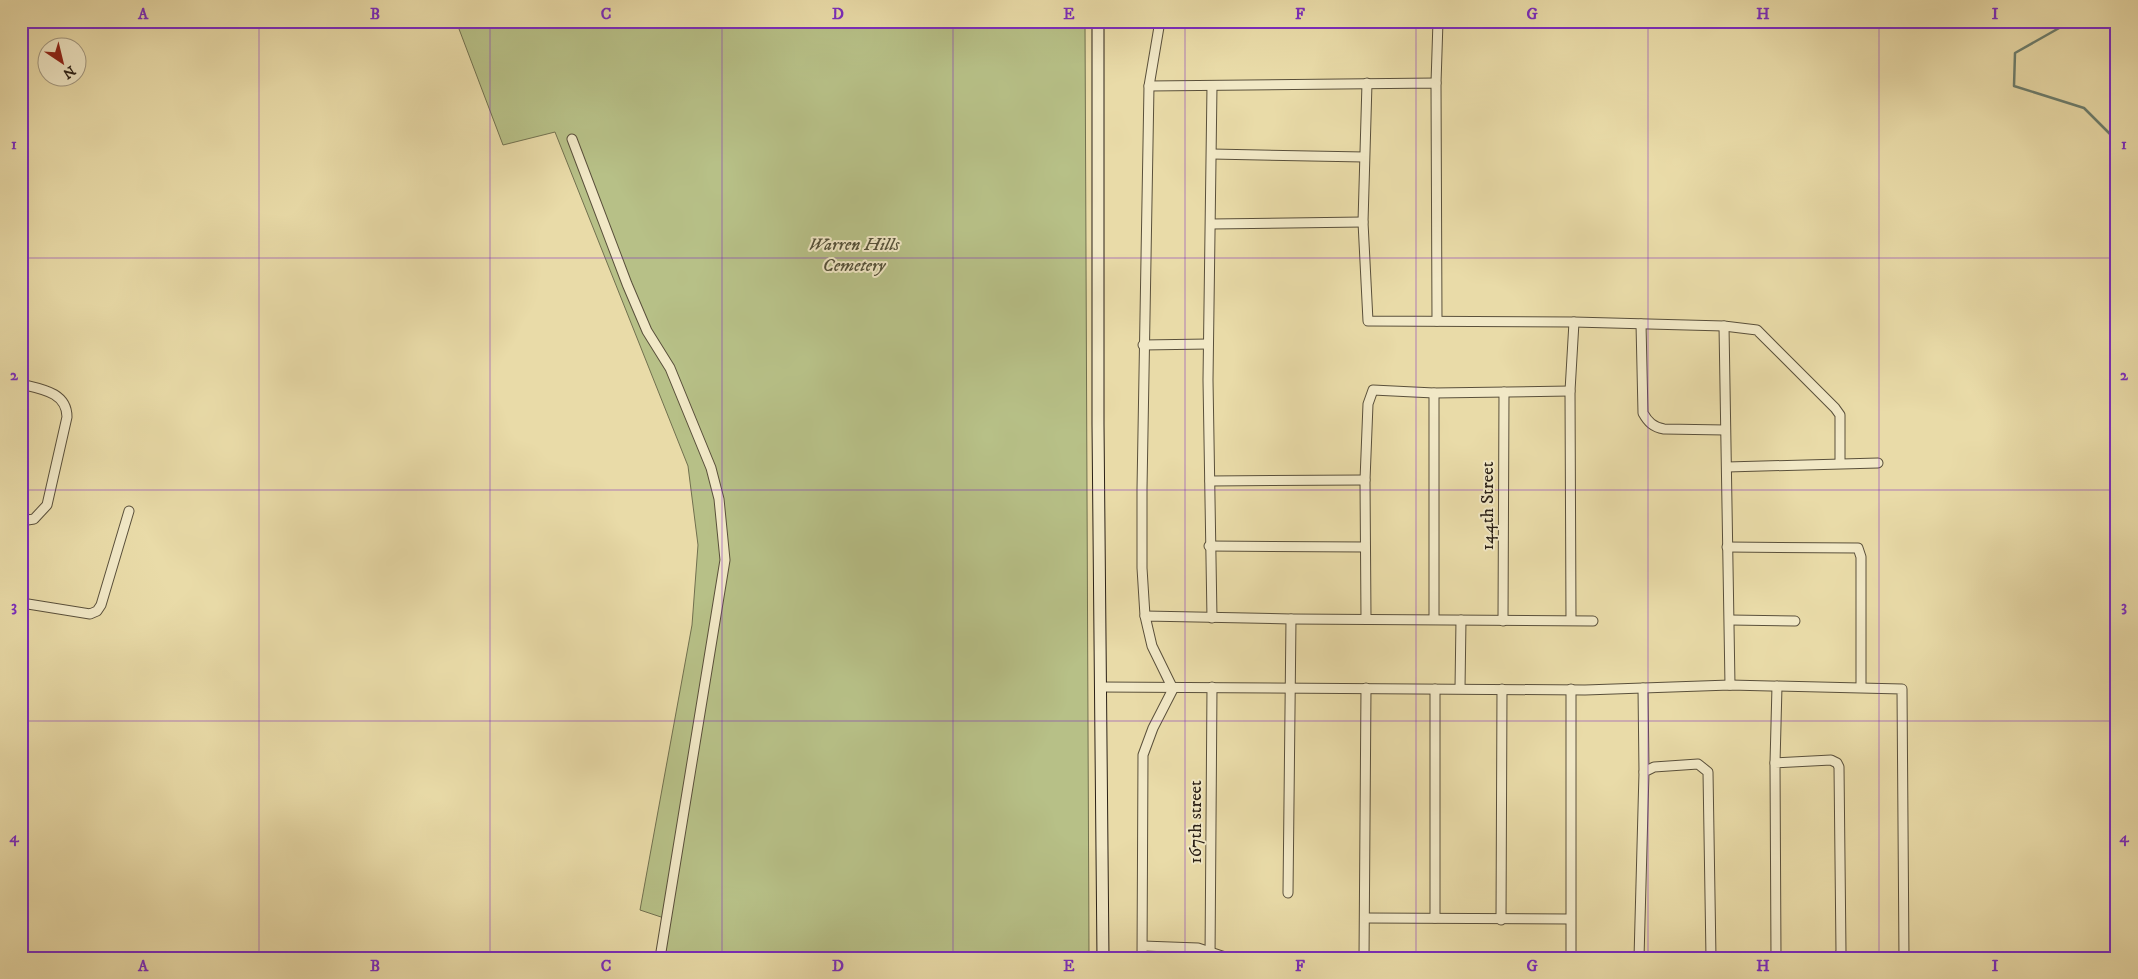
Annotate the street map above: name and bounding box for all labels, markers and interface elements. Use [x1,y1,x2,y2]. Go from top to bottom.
text: A [137,4,149,24]
text: B [370,4,380,24]
text: C [601,4,611,24]
text: D [832,4,844,24]
text: E [1063,4,1075,24]
text: F [1295,4,1305,24]
text: G [1526,4,1538,24]
text: H [1756,4,1770,24]
text: I [1992,4,1999,24]
north arrow [38,38,88,88]
text: N [59,61,79,83]
text: 1 [11,134,17,154]
text: 1 [2121,134,2127,154]
park label: Warren Hills Cemetery [808,234,900,277]
text: 2 [10,365,19,385]
text: 2 [2120,365,2129,385]
street label: 144th Street [1477,461,1499,550]
text: 3 [11,596,17,616]
text: 3 [2121,596,2127,616]
street label: 167th street [1185,780,1207,864]
text: 4 [8,827,19,847]
text: 4 [2118,827,2129,847]
text: A [137,956,149,976]
text: B [370,956,380,976]
text: C [601,956,611,976]
text: D [832,956,844,976]
text: E [1063,956,1075,976]
text: F [1295,956,1305,976]
text: G [1526,956,1538,976]
text: H [1756,956,1770,976]
text: I [1992,956,1999,976]

